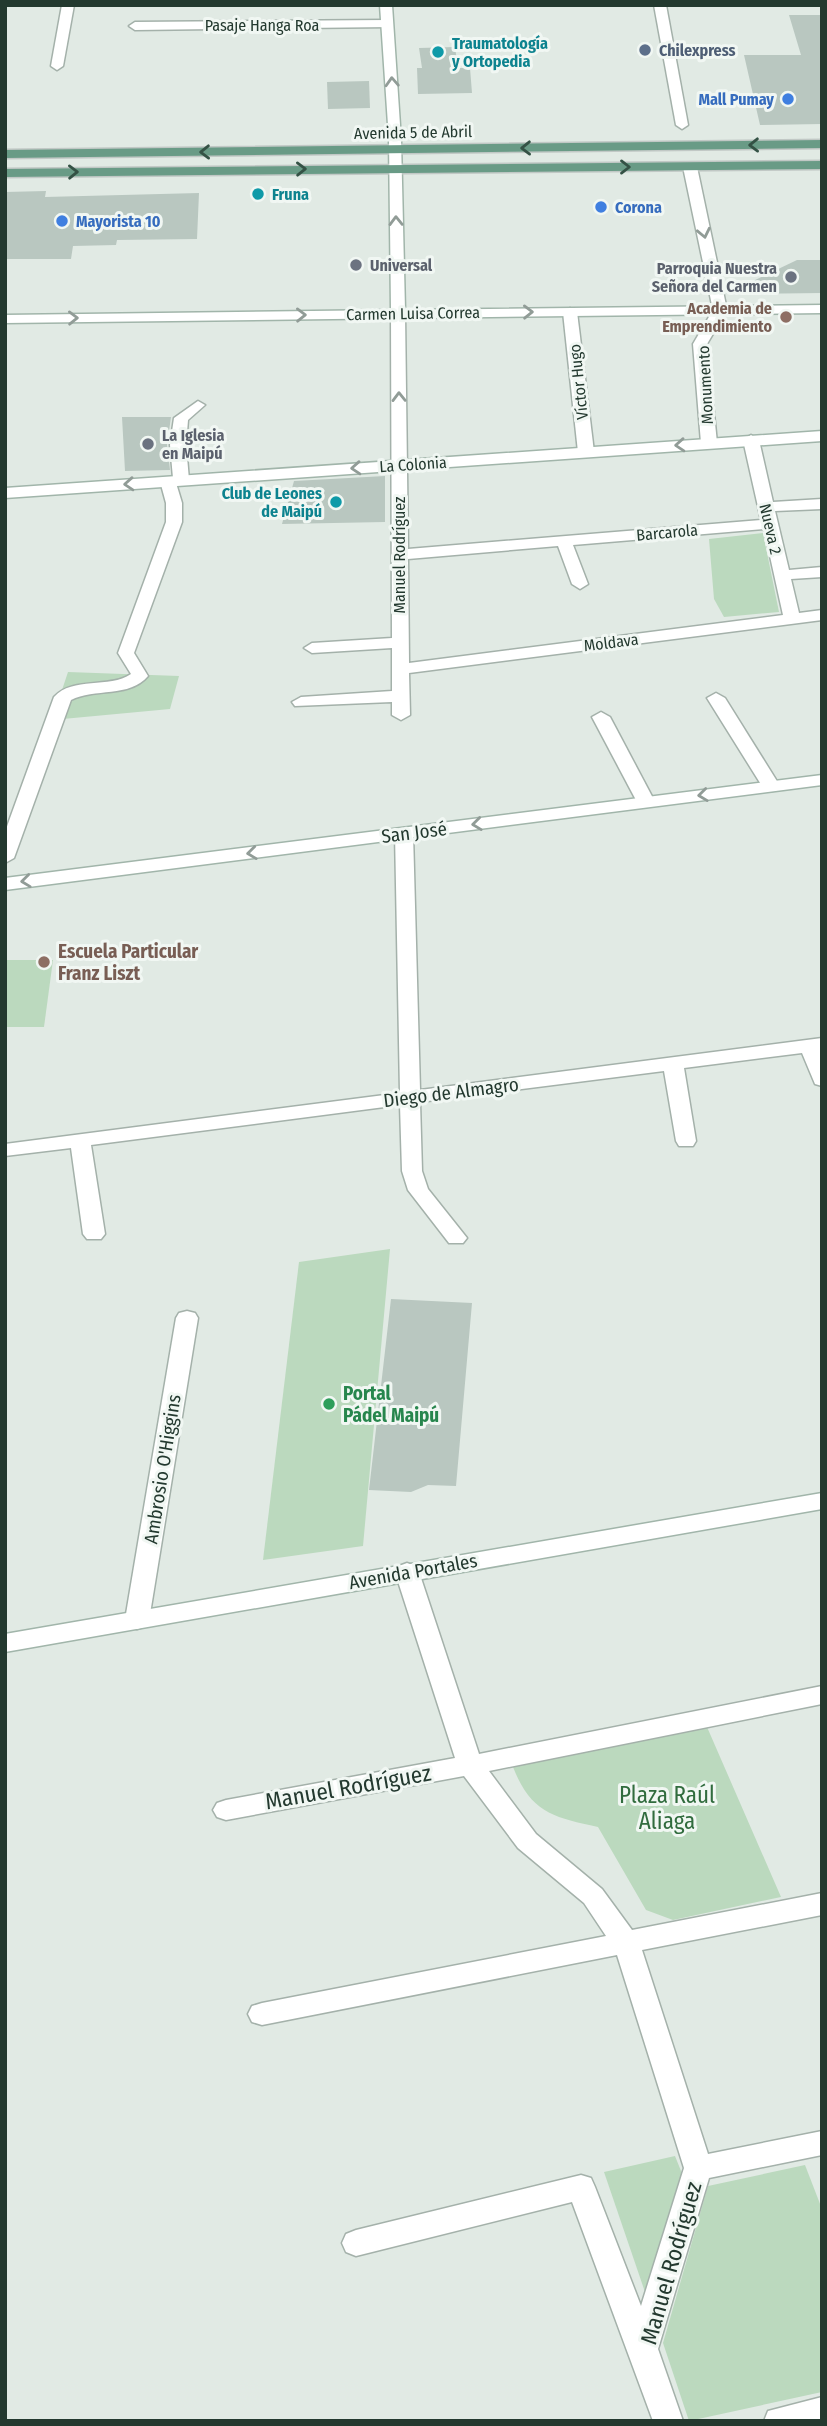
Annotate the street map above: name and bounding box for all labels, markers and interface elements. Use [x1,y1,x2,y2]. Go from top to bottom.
street label: Pasaje Hanga Roa [205,16,320,35]
place label: Traumatología y Ortopedia [451,34,548,71]
place label: Chilexpress [659,41,736,60]
marker: Chilexpress [637,42,653,58]
marker: Traumatología y Ortopedia [430,44,446,60]
one-way arrow [385,76,400,87]
place label: Mall Pumay [698,90,774,109]
marker: Mall Pumay [780,91,796,107]
street label: Avenida 5 de Abril [354,122,472,143]
one-way arrow [748,137,758,153]
one-way arrow [520,140,531,156]
one-way arrow [199,144,209,160]
one-way arrow [621,159,631,175]
one-way arrow [296,161,307,177]
one-way arrow [69,164,79,180]
place label: Fruna [272,185,309,204]
marker: Fruna [250,186,266,202]
place label: Corona [615,198,662,217]
marker: Corona [593,199,609,215]
place label: Mayorista 10 [76,212,161,231]
marker: Mayorista 10 [54,213,70,229]
one-way arrow [388,215,404,225]
one-way arrow [696,227,711,239]
place label: Universal [370,256,433,275]
marker: Universal [348,257,364,273]
place label: Parroquia Nuestra Señora del Carmen [652,259,777,296]
marker: Parroquia Nuestra Señora del Carmen [783,269,799,285]
place label: Academia de Emprendimiento [662,299,772,336]
street label: Carmen Luisa Correa [346,303,480,324]
one-way arrow [524,304,534,320]
one-way arrow [296,307,307,322]
marker: Academia de Emprendimiento [778,309,794,325]
one-way arrow [69,310,79,326]
street label: Víctor Hugo [565,343,592,421]
street label: Monumento [694,345,717,425]
one-way arrow [391,391,407,402]
place label: La Iglesia en Maipú [162,426,224,463]
marker: La Iglesia en Maipú [140,436,156,452]
one-way arrow [675,437,686,452]
street label: La Colonia [379,453,448,476]
one-way arrow [350,460,361,475]
one-way arrow [123,476,134,491]
place label: Club de Leones de Maipú [222,484,322,521]
marker: Club de Leones de Maipú [328,494,344,510]
street label: Manuel Rodríguez [390,497,409,613]
street label: Nueva 2 [755,502,786,556]
street label: Barcarola [635,520,699,545]
street label: Moldava [583,630,640,655]
one-way arrow [697,787,709,802]
one-way arrow [472,816,483,831]
street label: San José [380,817,448,848]
one-way arrow [246,845,258,860]
one-way arrow [20,874,32,889]
place label: Escuela Particular Franz Liszt [58,940,199,985]
marker: Escuela Particular Franz Liszt [36,954,52,970]
street label: Diego de Almagro [382,1073,520,1112]
place label: Portal Pádel Maipú [343,1382,439,1427]
street label: Ambrosio O'Higgins [139,1393,186,1545]
marker: Portal Pádel Maipú [321,1396,337,1412]
street label: Avenida Portales [347,1549,479,1594]
street label: Manuel Rodríguez [263,1759,433,1815]
park label: Plaza Raúl Aliaga [619,1781,715,1835]
street label: Manuel Rodríguez [634,2178,708,2348]

